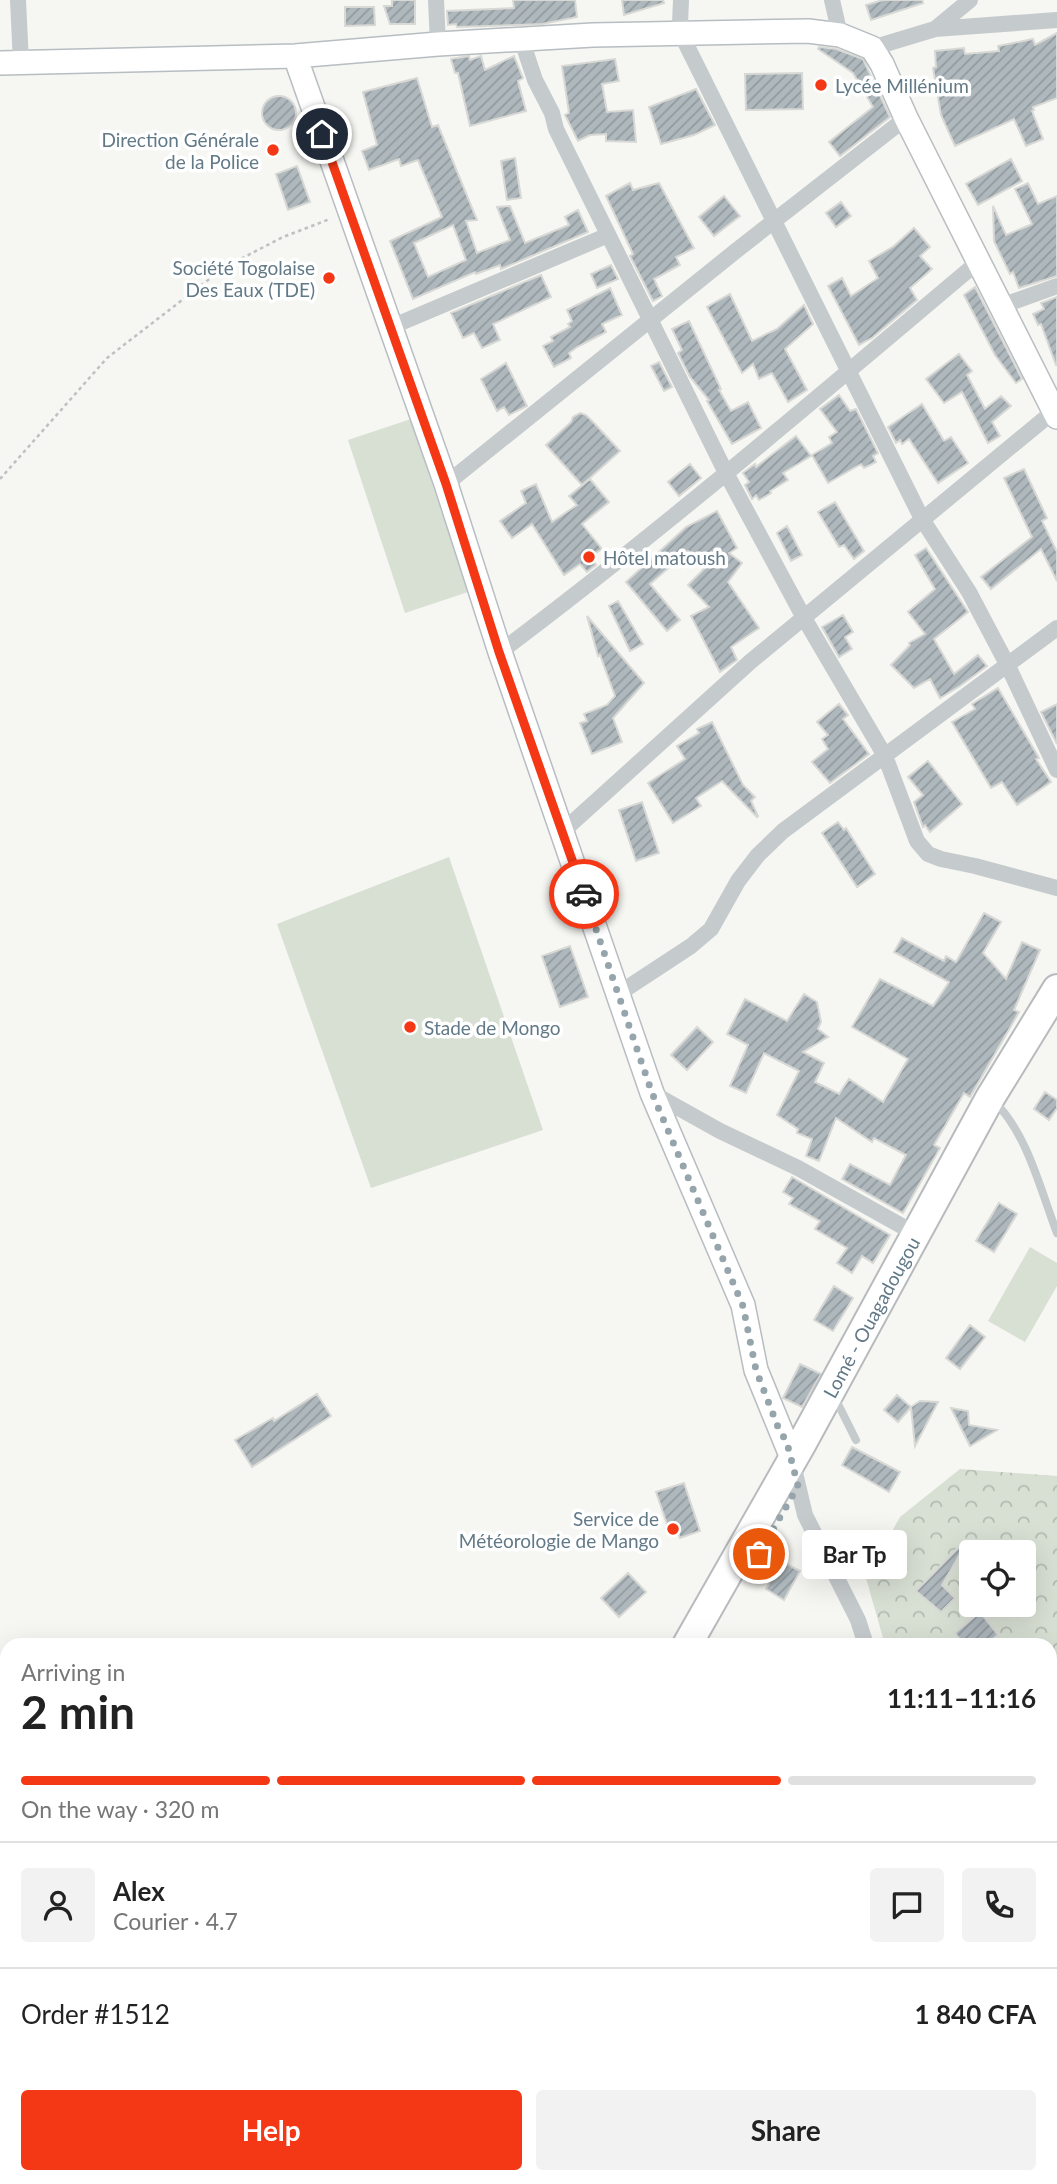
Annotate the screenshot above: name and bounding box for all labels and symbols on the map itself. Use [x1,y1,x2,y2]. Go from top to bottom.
place label: Lycée Millénium [835,74,969,97]
marker: Lycée Millénium [813,77,829,93]
pin [292,104,352,164]
place label: Direction Générale de la Police [101,128,259,173]
marker: Direction Générale de la Police [265,142,281,158]
place label: Société Togolaise Des Eaux (TDE) [172,256,315,301]
marker: Société Togolaise Des Eaux (TDE) [321,270,337,286]
place label: Hôtel matoush [603,546,726,569]
marker: Hôtel matoush [581,549,597,565]
courier [549,859,619,929]
place label: Stade de Mongo [424,1016,560,1039]
marker: Stade de Mongo [402,1019,418,1035]
street label: Lomé - Ouagadougou [818,1232,924,1401]
place label: Service de Météorologie de Mango [459,1507,659,1552]
marker: Service de Météorologie de Mango [665,1521,681,1537]
pin [729,1524,789,1584]
callout: Bar Tp [801,1530,906,1578]

